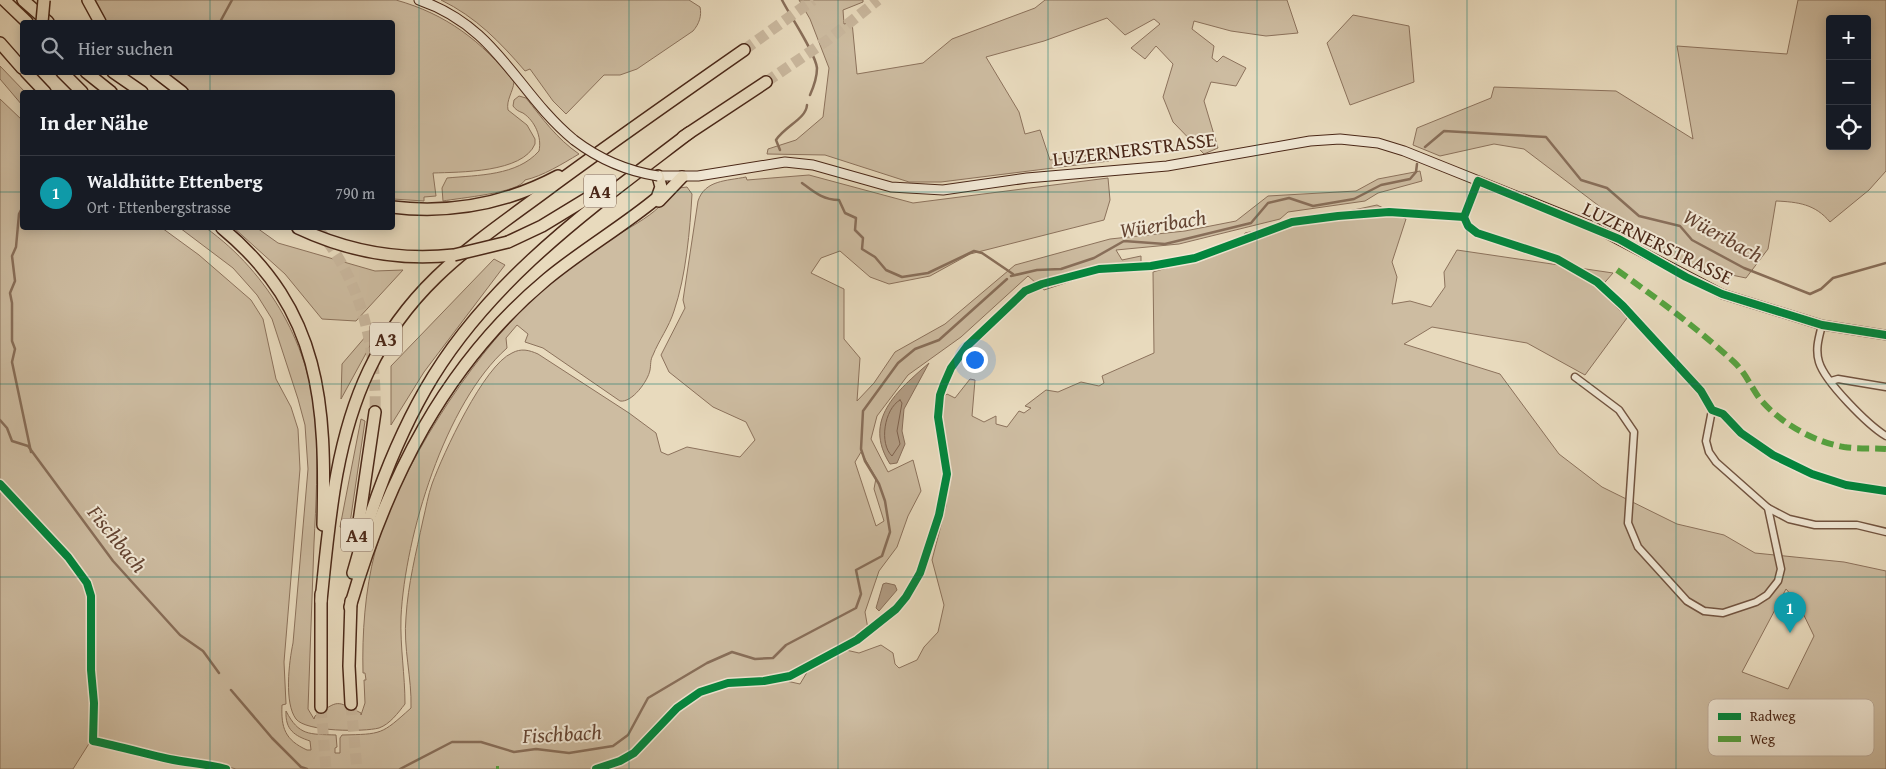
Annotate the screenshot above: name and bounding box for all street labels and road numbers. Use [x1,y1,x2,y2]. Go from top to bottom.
street label: LUZERNERSTRASSE [1051,124,1217,173]
road number: A4 [584,175,616,208]
street label: LUZERNERSTRASSE [1578,194,1738,292]
road number: A3 [370,322,402,356]
road number: A4 [341,518,373,552]

